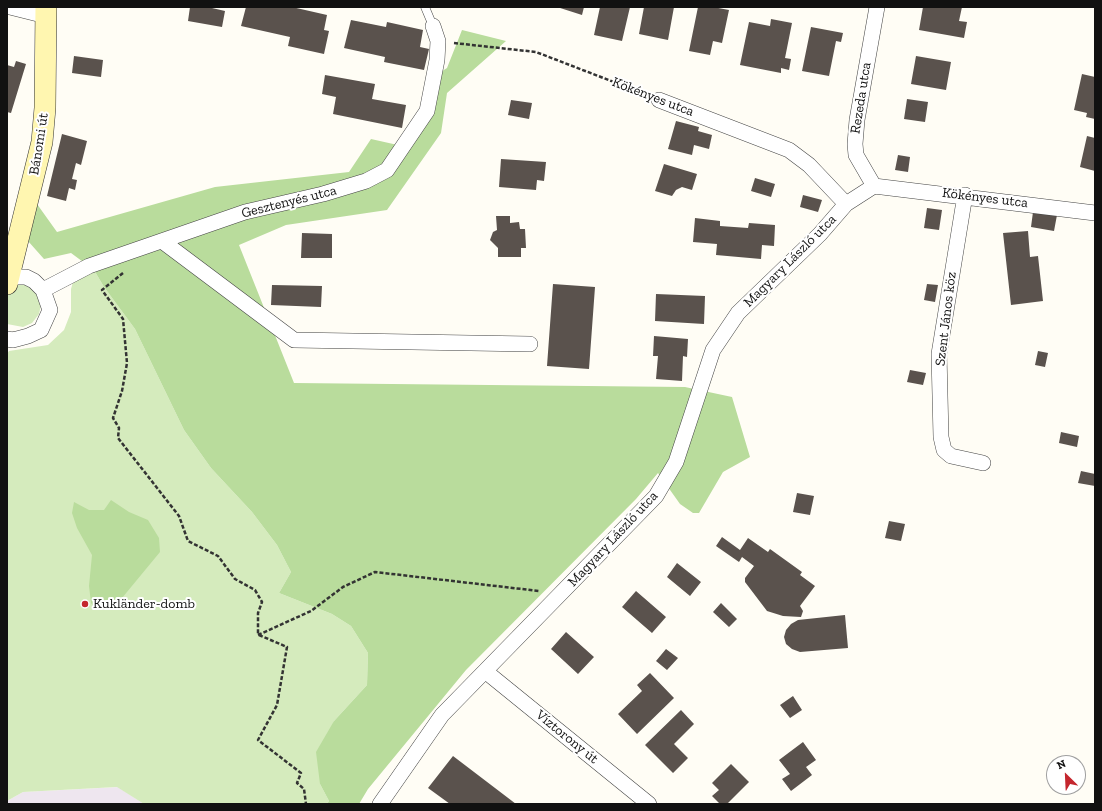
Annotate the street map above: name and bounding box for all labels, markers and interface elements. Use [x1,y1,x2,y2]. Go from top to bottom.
street label: Rezeda utca [847,61,875,135]
street label: Kökényes utca [610,74,696,120]
street label: Bánomi út [26,112,52,176]
street label: Gesztenyés utca [240,182,338,222]
street label: Kökényes utca [941,184,1029,212]
street label: Magyary László utca [740,211,840,311]
street label: Szent János köz [932,271,960,367]
street label: Magyary László utca [565,488,661,590]
place label: Kukländer-domb [93,596,195,612]
marker: Kukländer-domb [80,599,90,609]
street label: Víztorony út [532,707,602,767]
north arrow [1046,755,1086,795]
text: N [1055,757,1068,772]

